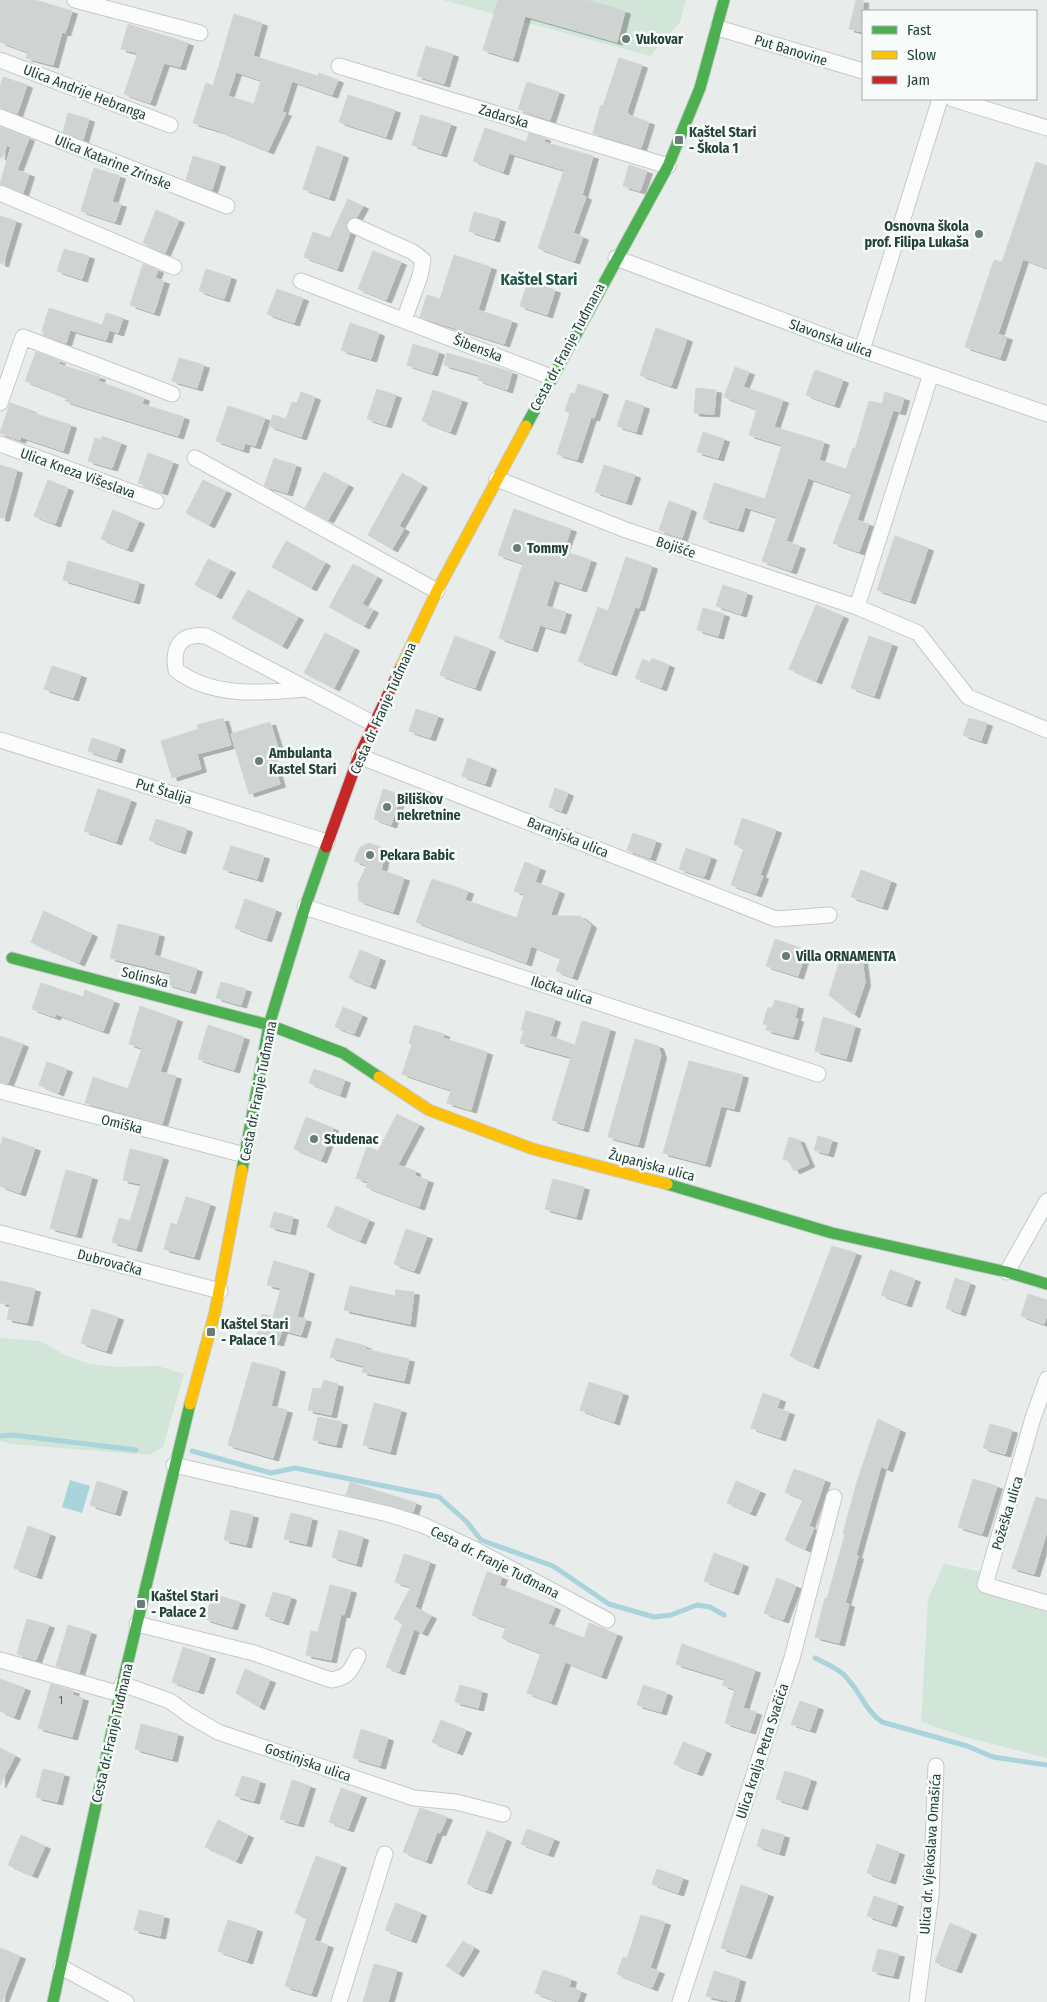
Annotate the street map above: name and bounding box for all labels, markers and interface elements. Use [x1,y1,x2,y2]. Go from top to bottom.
legend [862,10,1037,100]
text: Fast [907,21,931,39]
place label: Vukovar [635,31,684,48]
street label: Put Banovine [752,31,829,70]
marker: Vukovar [620,33,632,45]
text: Slow [907,46,936,64]
street label: Ulica Andrije Hebranga [21,61,149,124]
text: Jam [907,71,930,89]
street label: Zadarska [477,101,531,132]
place label: Kaštel Stari - Škola 1 [689,124,757,157]
street label: Ulica Katarine Zrinske [52,131,174,194]
marker: Kaštel Stari - Škola 1 [673,134,685,146]
place label: Osnovna škola prof. Filipa Lukaša [864,218,969,251]
marker: Osnovna škola prof. Filipa Lukaša [973,228,985,240]
district label: Kaštel Stari [501,270,577,289]
street label: Cesta dr. Franje Tuđmana [526,280,608,414]
street label: Slavonska ulica [787,315,875,362]
street label: Šibenska [451,330,505,366]
street label: Ulica Kneza Višeslava [18,445,138,502]
street label: Bojišće [654,533,698,562]
place label: Tommy [527,540,569,557]
marker: Tommy [511,542,523,554]
street label: Cesta dr. Franje Tuđmana [347,639,420,777]
place label: Ambulanta Kastel Stari [268,745,337,778]
marker: Ambulanta Kastel Stari [253,755,265,767]
street label: Put Štalija [134,774,194,808]
place label: Biliškov nekretnine [397,791,461,824]
marker: Biliškov nekretnine [381,801,393,813]
street label: Baranjska ulica [525,813,611,862]
place label: Pekara Babic [380,847,456,864]
marker: Pekara Babic [364,849,376,861]
place label: Villa ORNAMENTA [795,948,896,965]
marker: Villa ORNAMENTA [780,950,792,962]
street label: Solinska [120,963,170,992]
street label: Iločka ulica [529,972,595,1009]
street label: Cesta dr. Franje Tuđmana [237,1019,280,1163]
street label: Omiška [99,1111,145,1138]
place label: Studenac [324,1131,379,1148]
marker: Studenac [308,1133,320,1145]
street label: Županjska ulica [607,1145,697,1185]
street label: Dubrovačka [75,1246,144,1279]
place label: Kaštel Stari - Palace 1 [221,1316,289,1349]
marker: Kaštel Stari - Palace 1 [205,1326,217,1338]
street label: Požeška ulica [988,1474,1027,1552]
street label: Cesta dr. Franje Tuđmana [427,1522,562,1602]
place label: Kaštel Stari - Palace 2 [151,1588,219,1621]
marker: Kaštel Stari - Palace 2 [135,1598,147,1610]
street label: Cesta dr. Franje Tuđmana [88,1662,137,1805]
street label: Ulica kralja Petra Svačića [733,1681,792,1821]
house number: 1 [59,1694,63,1707]
street label: Gostinjska ulica [262,1740,353,1785]
street label: Ulica dr. Vjekoslava Omašića [916,1773,945,1935]

